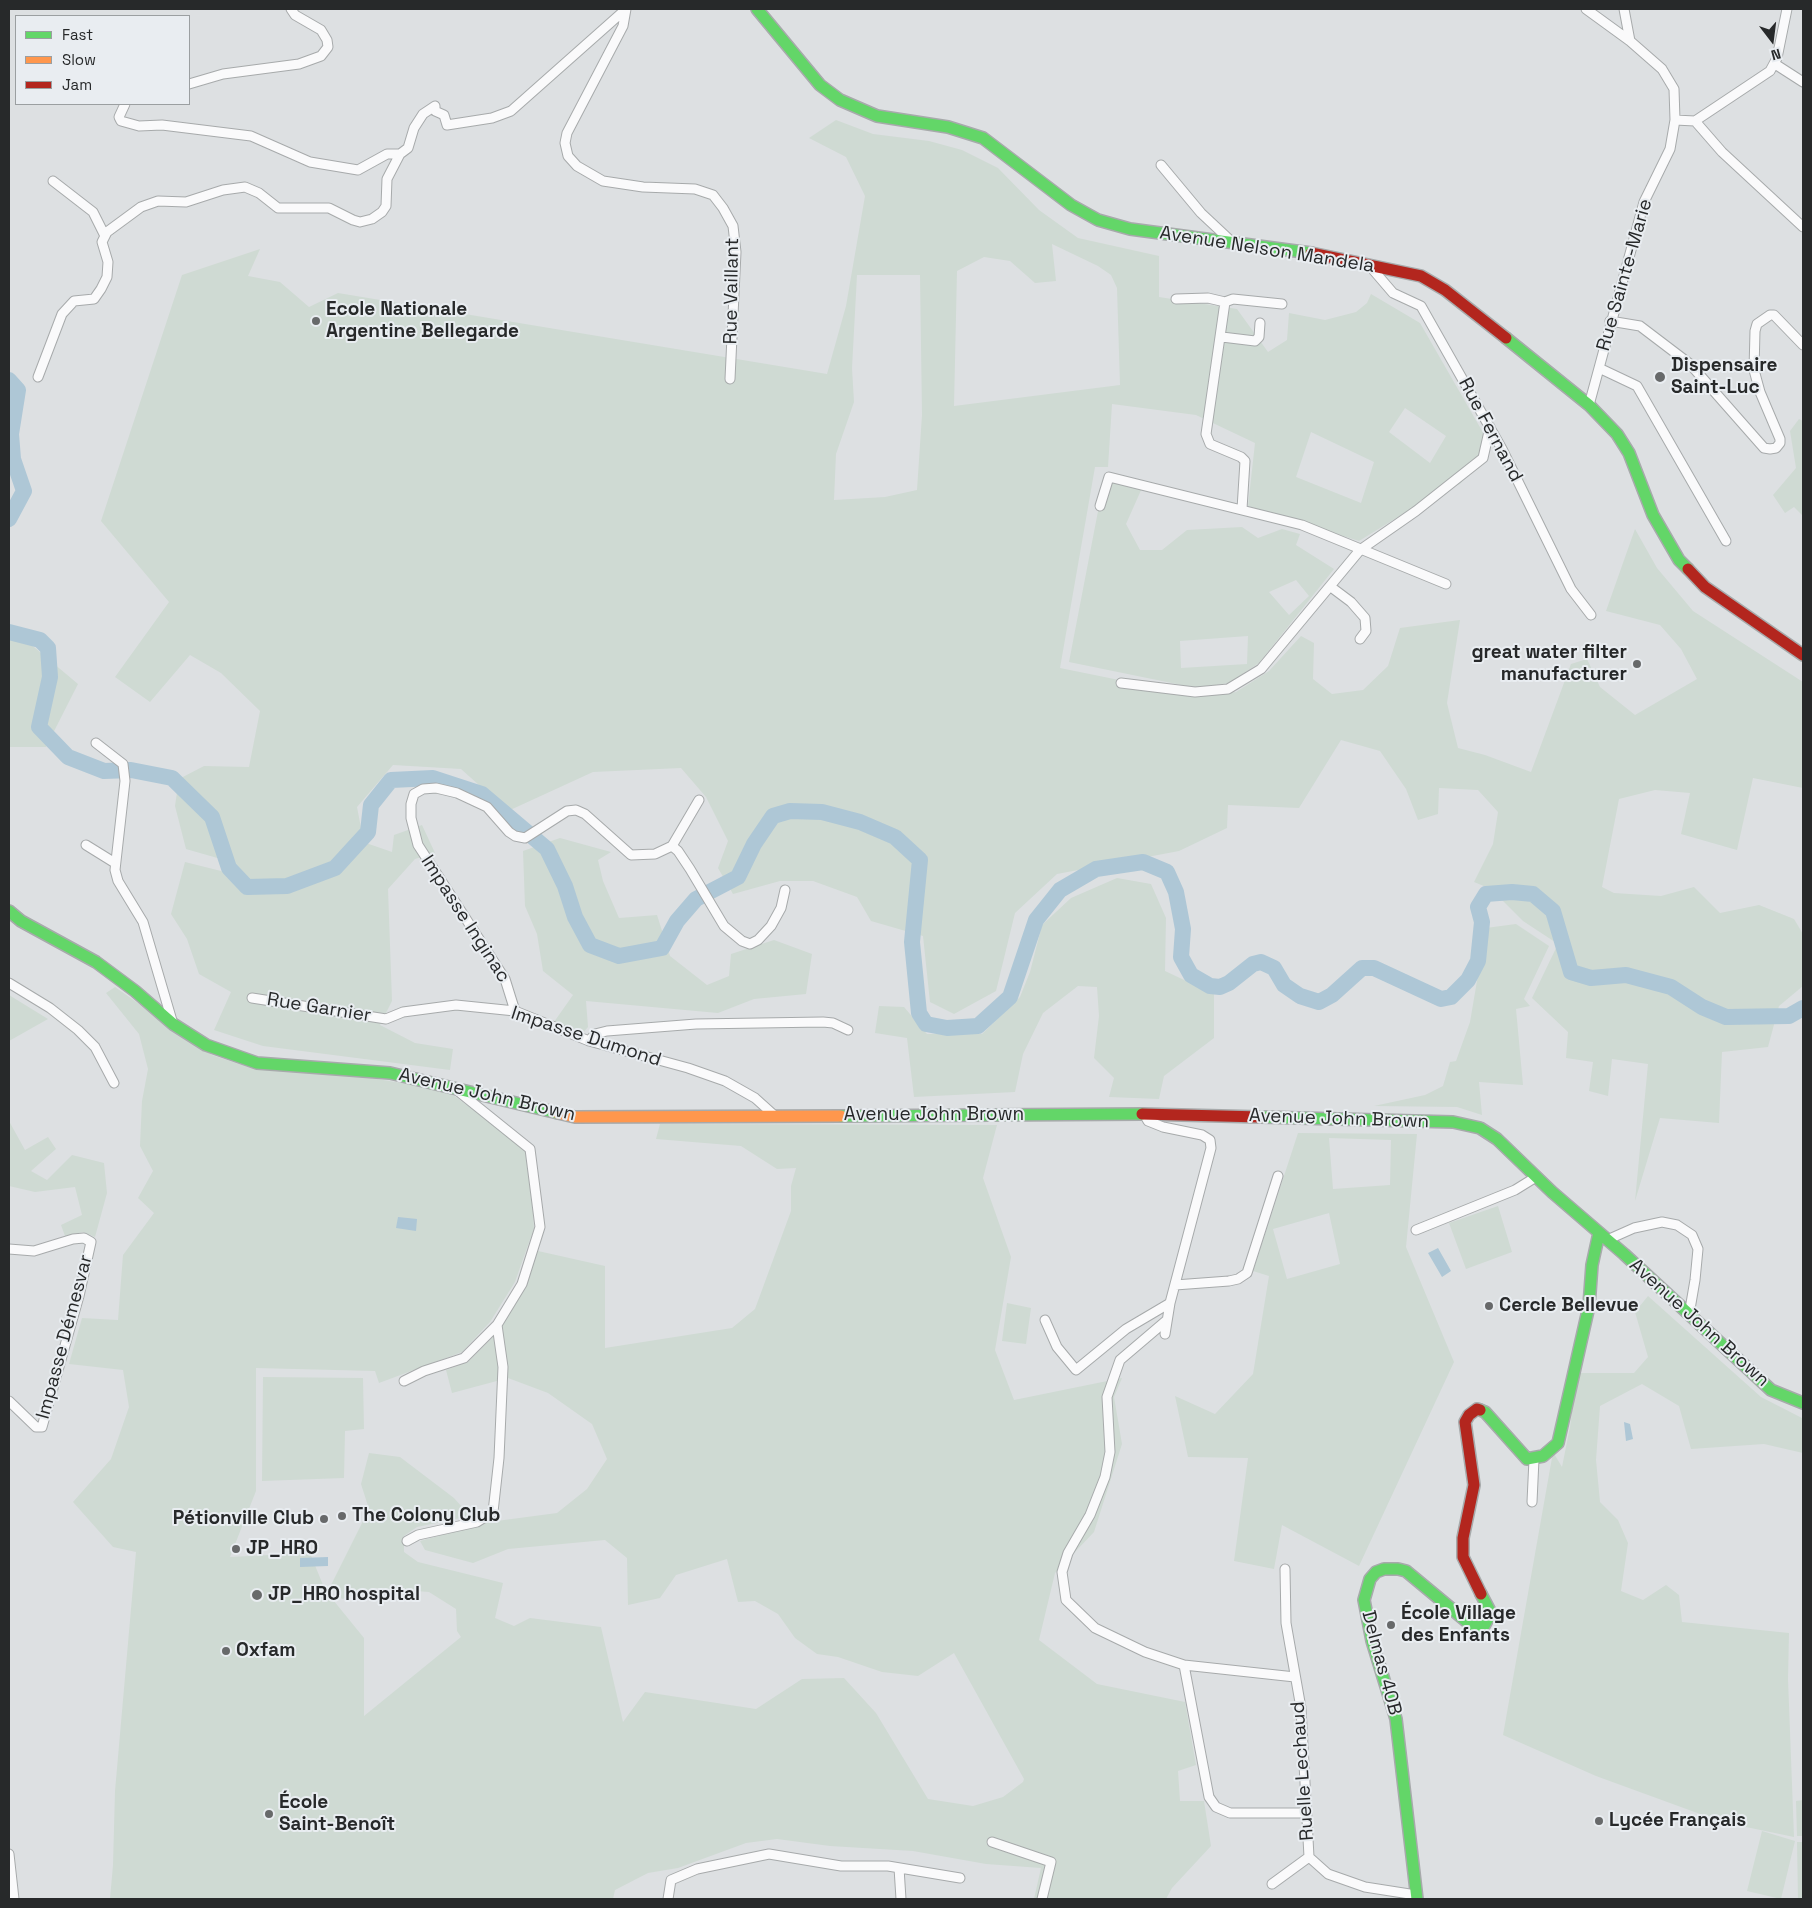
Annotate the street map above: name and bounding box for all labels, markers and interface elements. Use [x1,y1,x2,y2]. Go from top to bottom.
legend [15,15,190,105]
north arrow [1747,15,1797,65]
text: Fast [62,25,93,44]
text: N [1769,45,1783,64]
text: Slow [62,50,96,69]
text: Jam [62,75,92,94]
street label: Rue Sainte-Marie [1592,196,1658,354]
street label: Avenue Nelson Mandela [1158,222,1376,278]
street label: Rue Vaillant [720,237,744,345]
place label: Ecole Nationale Argentine Bellegarde [326,299,519,343]
marker: Ecole Nationale Argentine Bellegarde [310,315,322,327]
place label: Dispensaire Saint-Luc [1671,355,1778,399]
marker: Dispensaire Saint-Luc [1653,370,1667,384]
street label: Rue Fernand [1453,374,1527,486]
place label: great water filter manufacturer [1471,642,1627,686]
marker: great water filter manufacturer [1631,658,1643,670]
street label: Impasse Inginac [415,851,515,987]
street label: Rue Garnier [265,989,373,1027]
street label: Impasse Dumond [508,1002,664,1072]
street label: Avenue John Brown [397,1064,577,1126]
street label: Avenue John Brown [844,1104,1024,1126]
street label: Avenue John Brown [1248,1104,1430,1134]
street label: Impasse Démesvar [32,1252,98,1422]
street label: Avenue John Brown [1624,1254,1774,1392]
place label: Cercle Bellevue [1499,1295,1639,1317]
marker: Cercle Bellevue [1483,1300,1495,1312]
place label: The Colony Club [352,1505,500,1527]
place label: Pétionville Club [173,1508,314,1530]
marker: The Colony Club [336,1510,348,1522]
marker: Pétionville Club [318,1513,330,1525]
place label: JP_HRO [246,1538,318,1560]
marker: JP_HRO [230,1543,242,1555]
place label: JP_HRO hospital [268,1584,420,1606]
marker: JP_HRO hospital [250,1588,264,1602]
place label: École Village des Enfants [1401,1603,1516,1647]
street label: Delmas 40B [1356,1608,1406,1718]
marker: École Village des Enfants [1385,1619,1397,1631]
place label: Oxfam [236,1640,295,1662]
marker: Oxfam [220,1645,232,1657]
street label: Ruelle Lechaud [1287,1701,1319,1841]
place label: École Saint-Benoît [279,1792,395,1836]
marker: École Saint-Benoît [263,1808,275,1820]
place label: Lycée Français [1609,1810,1746,1832]
marker: Lycée Français [1593,1815,1605,1827]

